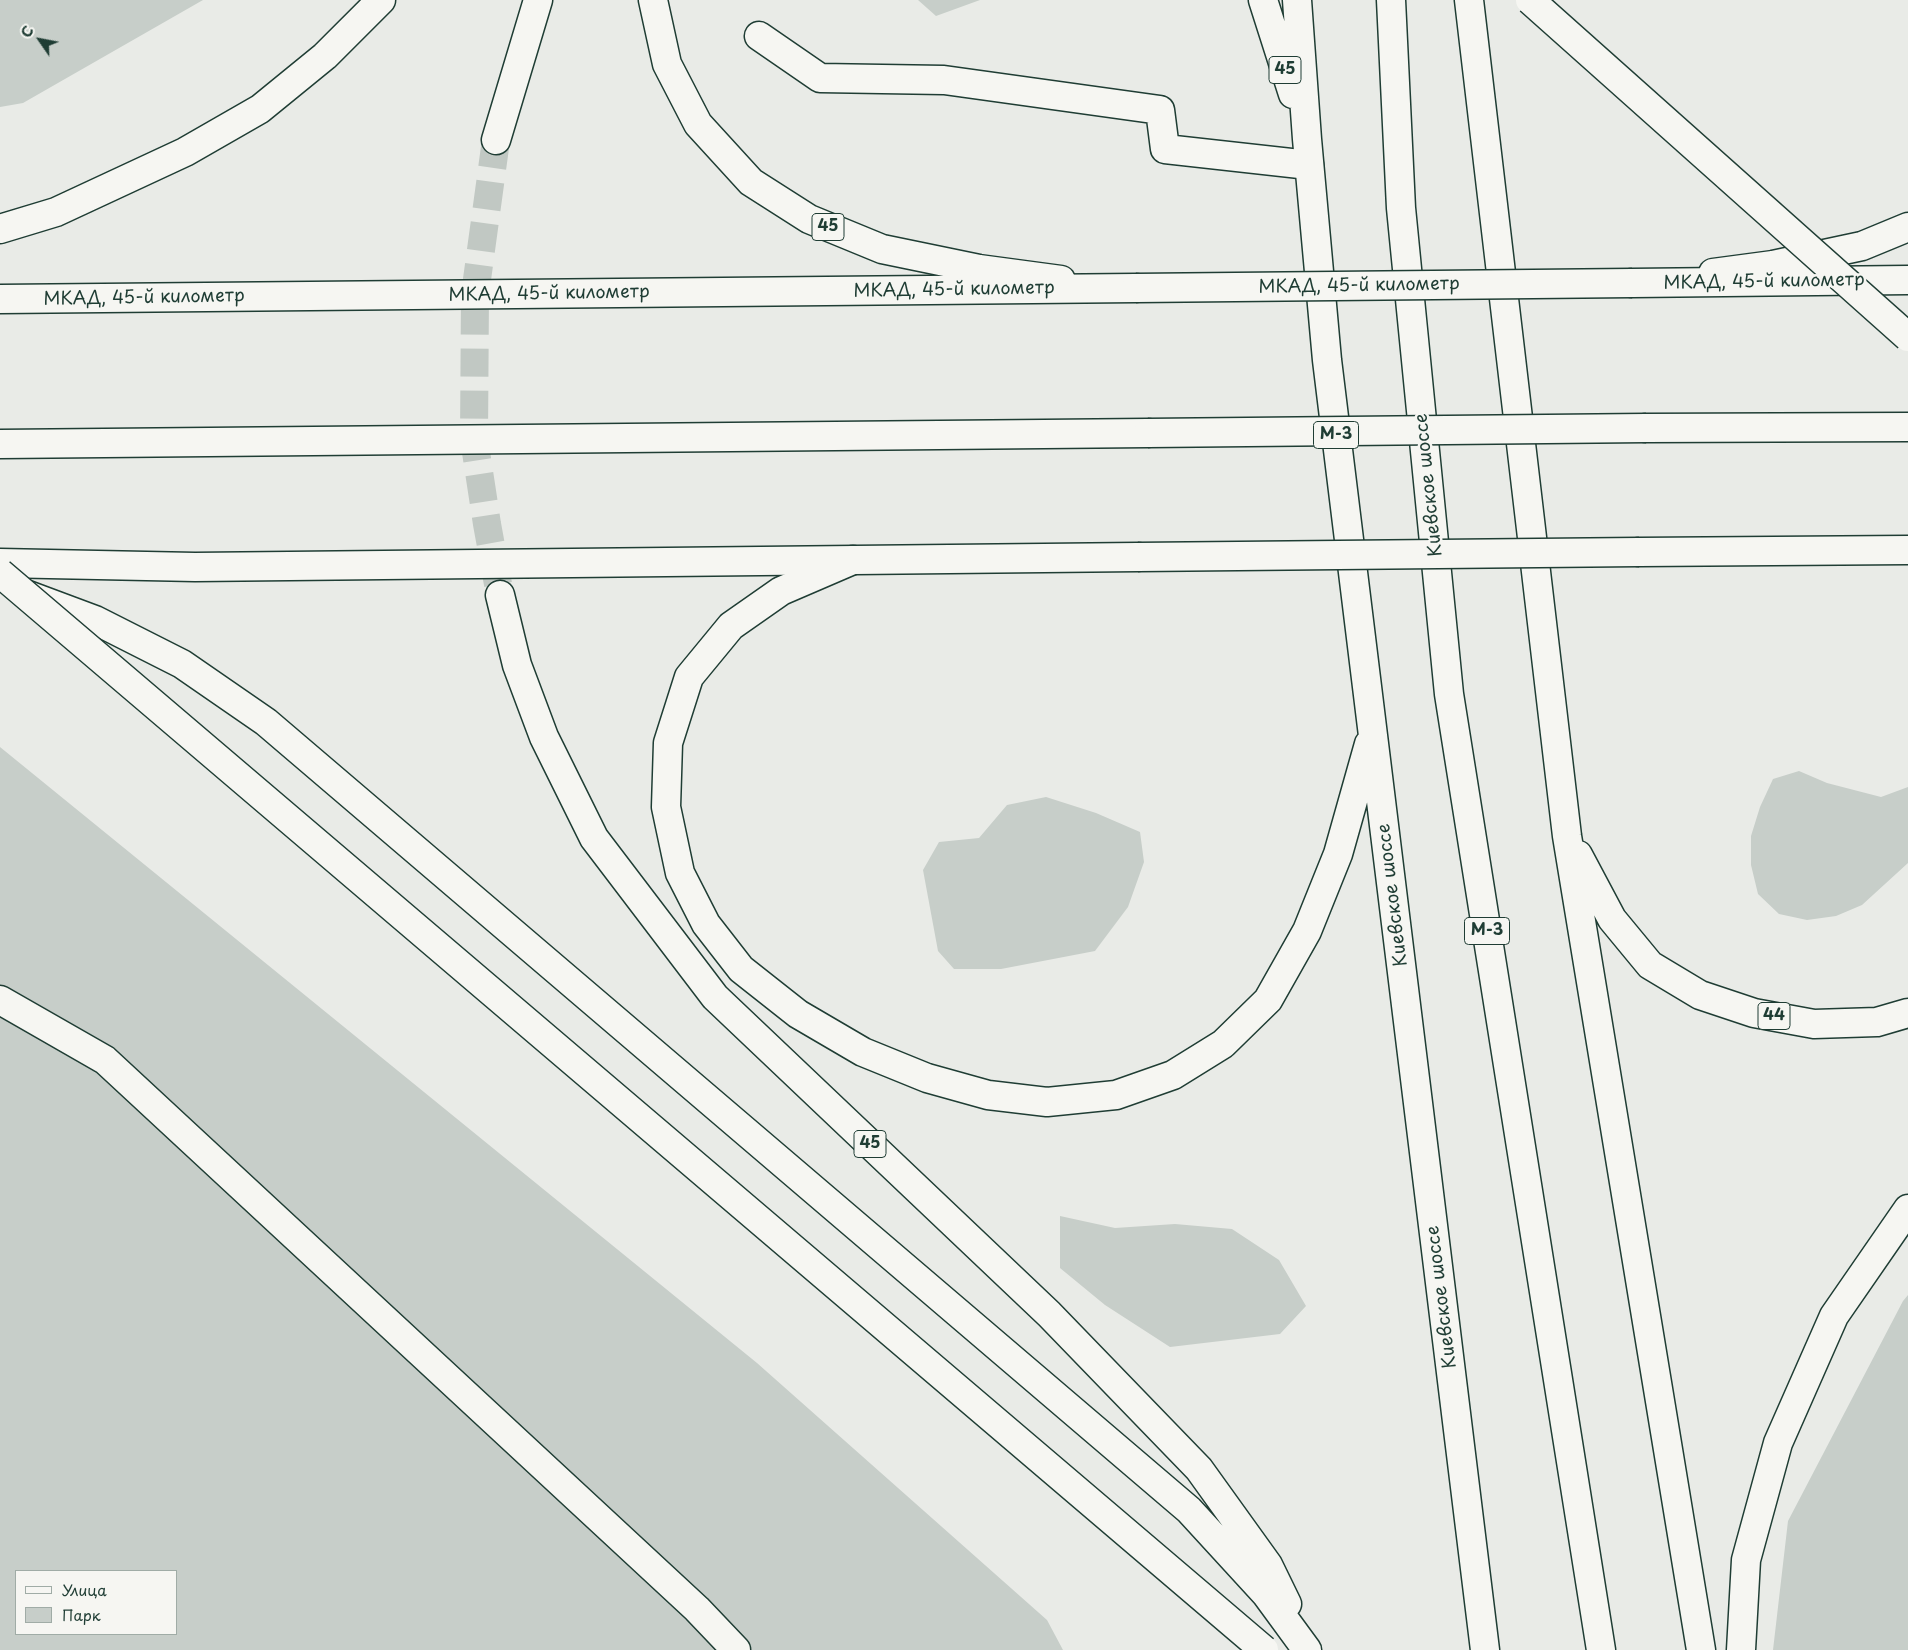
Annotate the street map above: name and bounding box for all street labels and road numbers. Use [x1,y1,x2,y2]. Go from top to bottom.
road number: 45 [1269,56,1301,84]
road number: 45 [812,213,844,240]
street label: МКАД, 45-й километр [1663,269,1865,295]
street label: МКАД, 45-й километр [1258,273,1460,299]
street label: МКАД, 45-й километр [853,277,1055,303]
street label: МКАД, 45-й километр [448,281,650,307]
street label: МКАД, 45-й километр [43,285,245,311]
street label: Киевское шоссе [1411,412,1447,558]
road number: М-3 [1314,422,1358,448]
street label: Киевское шоссе [1374,822,1412,968]
road number: М-3 [1464,918,1510,944]
road number: 44 [1758,1002,1790,1030]
road number: 45 [854,1130,886,1158]
street label: Киевское шоссе [1423,1224,1461,1370]

